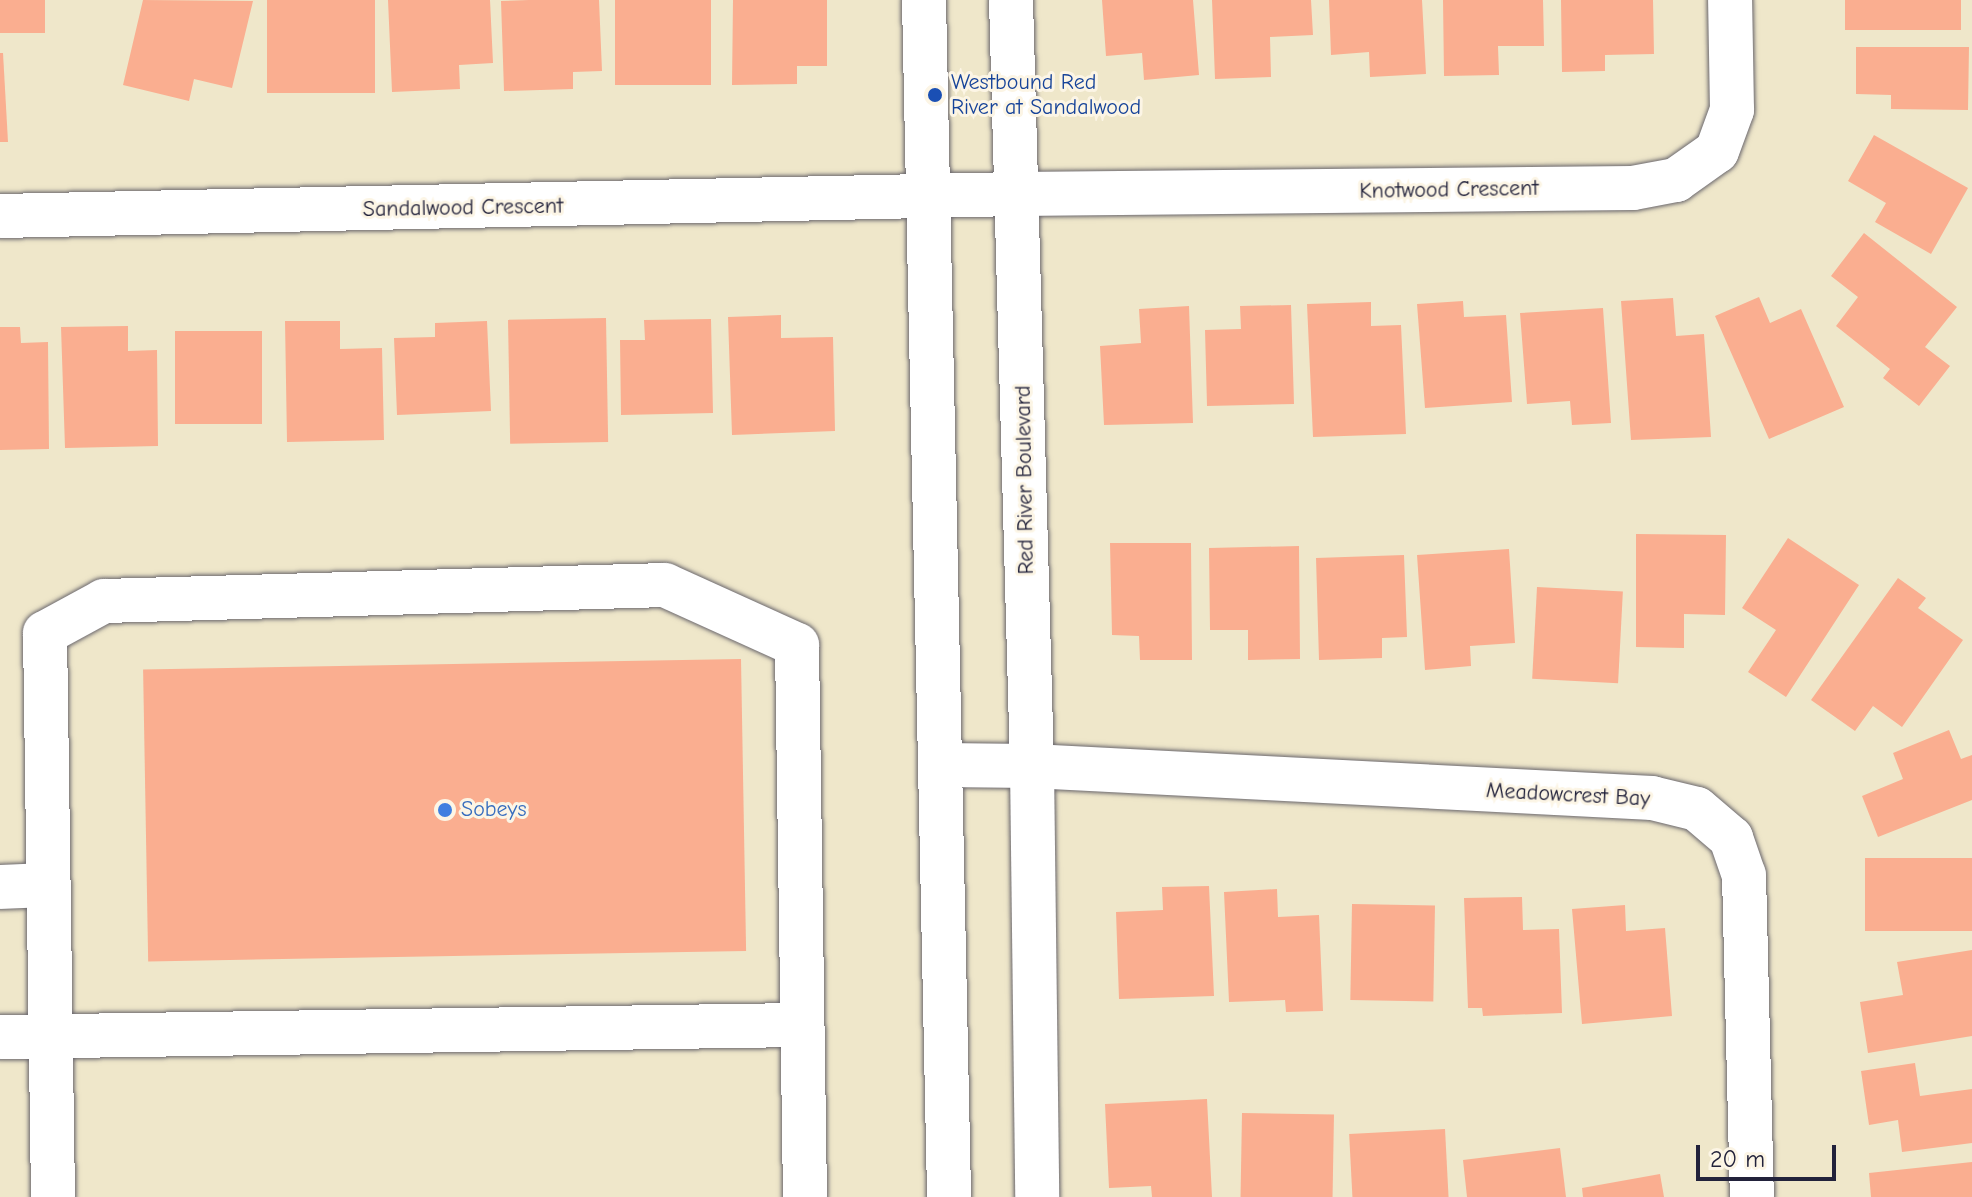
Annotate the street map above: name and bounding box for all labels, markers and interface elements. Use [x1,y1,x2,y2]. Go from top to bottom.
place label: Westbound Red River at Sandalwood [951,69,1141,120]
marker: Westbound Red River at Sandalwood [926,86,944,104]
street label: Knotwood Crescent [1359,175,1539,205]
street label: Sandalwood Crescent [363,193,563,223]
street label: Red River Boulevard [1010,385,1040,575]
street label: Meadowcrest Bay [1485,778,1651,812]
place label: Sobeys [461,797,527,823]
marker: Sobeys [436,801,454,819]
scale bar [1700,1129,1840,1179]
text: 20 m [1710,1145,1765,1173]

